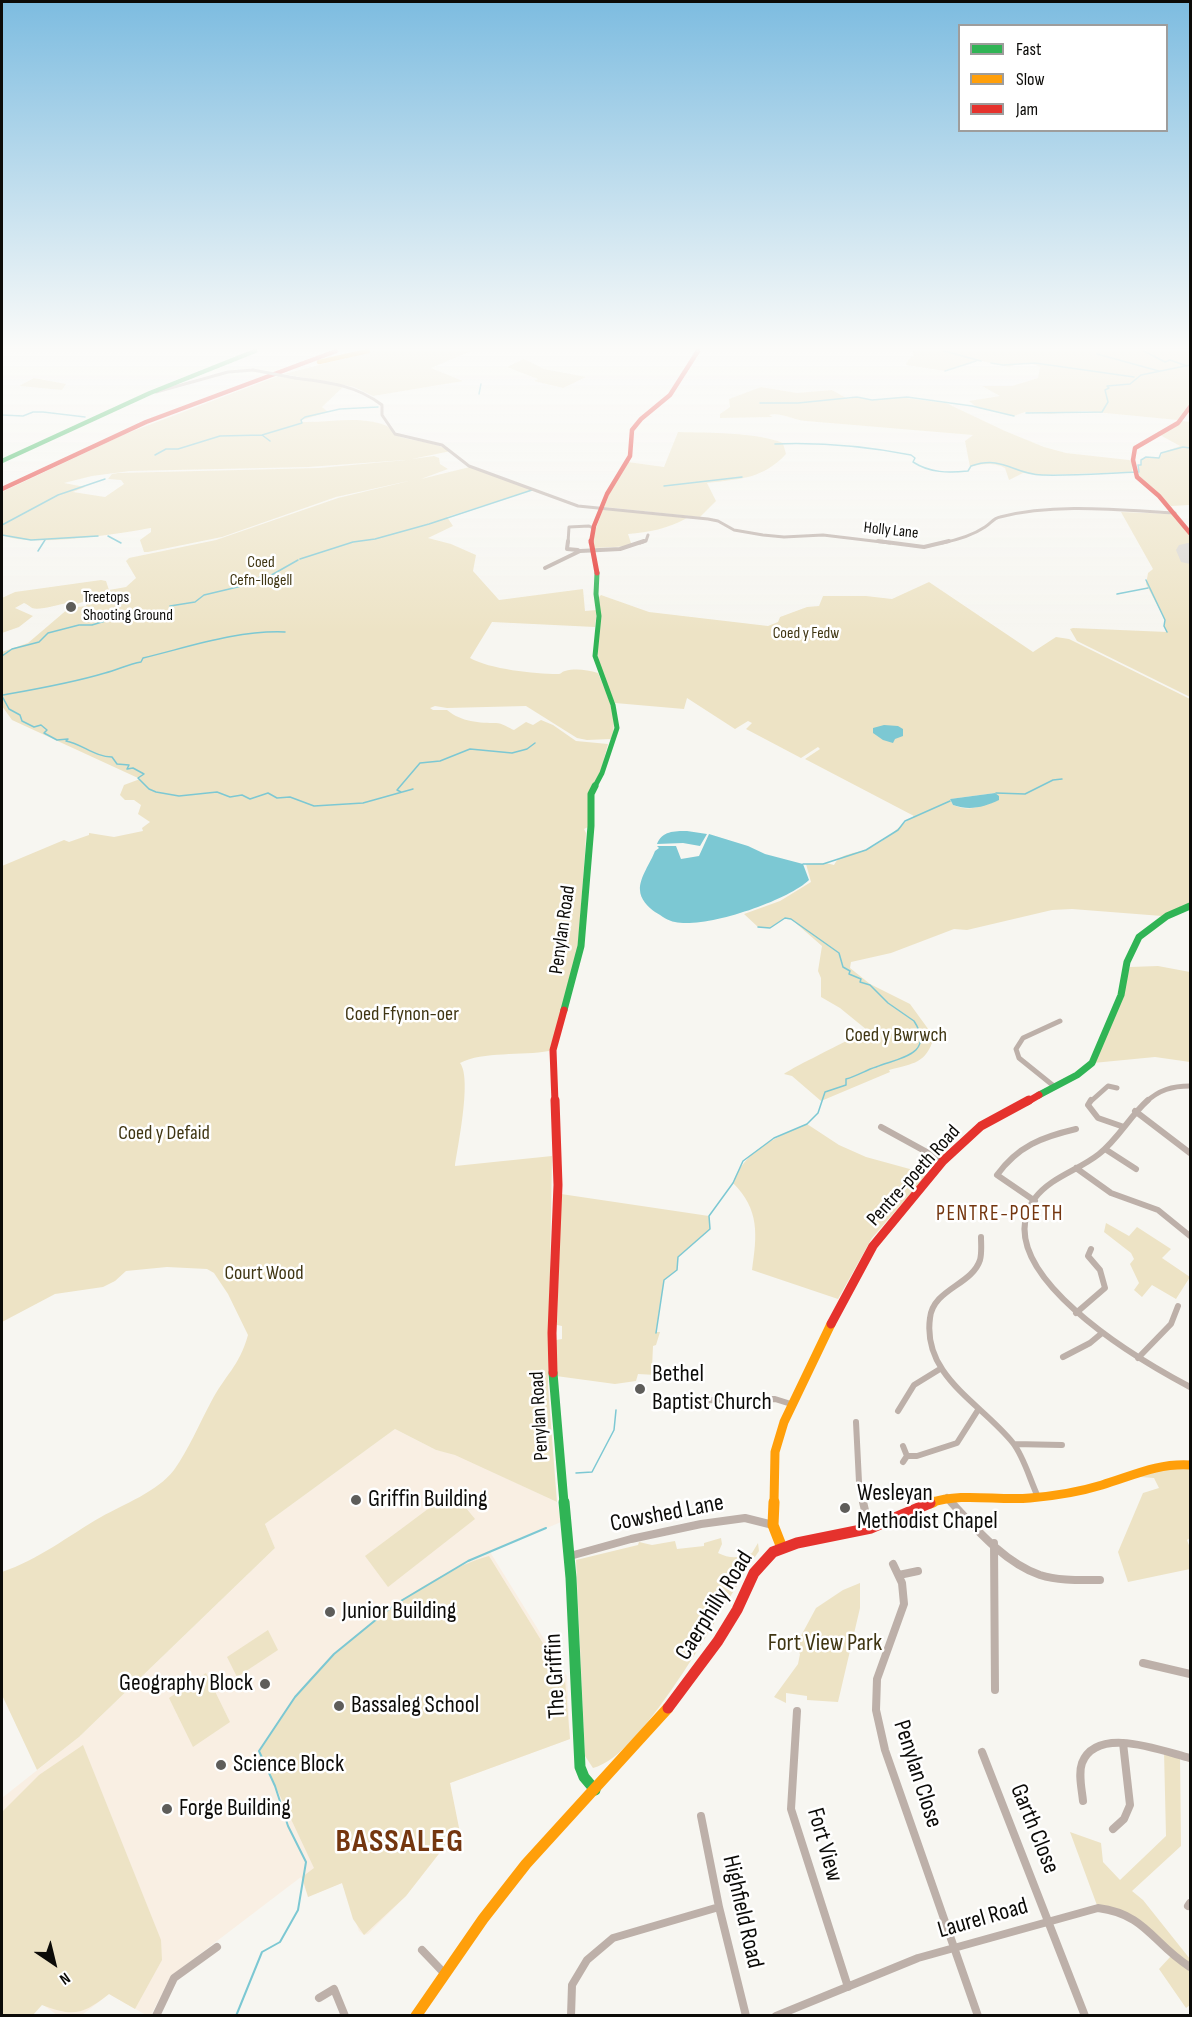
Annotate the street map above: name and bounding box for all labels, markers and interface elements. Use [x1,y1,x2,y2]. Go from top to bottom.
legend [958,24,1168,132]
text: Fast [1016,39,1041,60]
text: Slow [1016,69,1045,90]
text: Jam [1016,99,1038,120]
street label: Holly Lane [863,519,919,543]
park label: Coed Cefn-llogell [230,553,292,591]
place label: Treetops Shooting Ground [83,588,173,626]
marker: Treetops Shooting Ground [64,600,78,614]
park label: Coed y Fedw [773,624,839,644]
street label: Penylan Road [545,884,581,976]
park label: Coed Ffynon-oer [345,1003,459,1027]
park label: Coed y Bwrwch [845,1024,947,1048]
street label: Pentre-poeth Road [862,1120,966,1232]
park label: Coed y Defaid [118,1122,210,1146]
district label: PENTRE-POETH [936,1202,1064,1228]
park label: Court Wood [224,1262,304,1286]
place label: Bethel Baptist Church [652,1361,772,1417]
street label: Penylan Road [526,1371,554,1461]
marker: Bethel Baptist Church [633,1382,647,1396]
place label: Wesleyan Methodist Chapel [857,1480,998,1536]
place label: Griffin Building [368,1486,488,1514]
street label: Cowshed Lane [608,1489,726,1539]
marker: Griffin Building [349,1493,363,1507]
marker: Wesleyan Methodist Chapel [838,1501,852,1515]
street label: Caerphilly Road [670,1546,760,1666]
place label: Junior Building [342,1598,456,1626]
marker: Junior Building [323,1605,337,1619]
park label: Fort View Park [768,1630,882,1658]
street label: The Griffin [539,1633,573,1719]
place label: Geography Block [119,1670,253,1698]
marker: Geography Block [258,1677,272,1691]
place label: Bassaleg School [351,1692,479,1720]
marker: Bassaleg School [332,1699,346,1713]
street label: Penylan Close [886,1717,948,1831]
place label: Science Block [233,1751,344,1779]
marker: Science Block [214,1758,228,1772]
street label: Garth Close [1003,1780,1065,1878]
place label: Forge Building [179,1795,291,1823]
marker: Forge Building [160,1802,174,1816]
street label: Fort View [800,1805,848,1885]
district label: BASSALEG [336,1824,464,1862]
street label: Highfield Road [715,1853,769,1971]
street label: Laurel Road [935,1892,1031,1946]
north arrow [24,1933,84,1993]
text: N [56,1968,74,1988]

